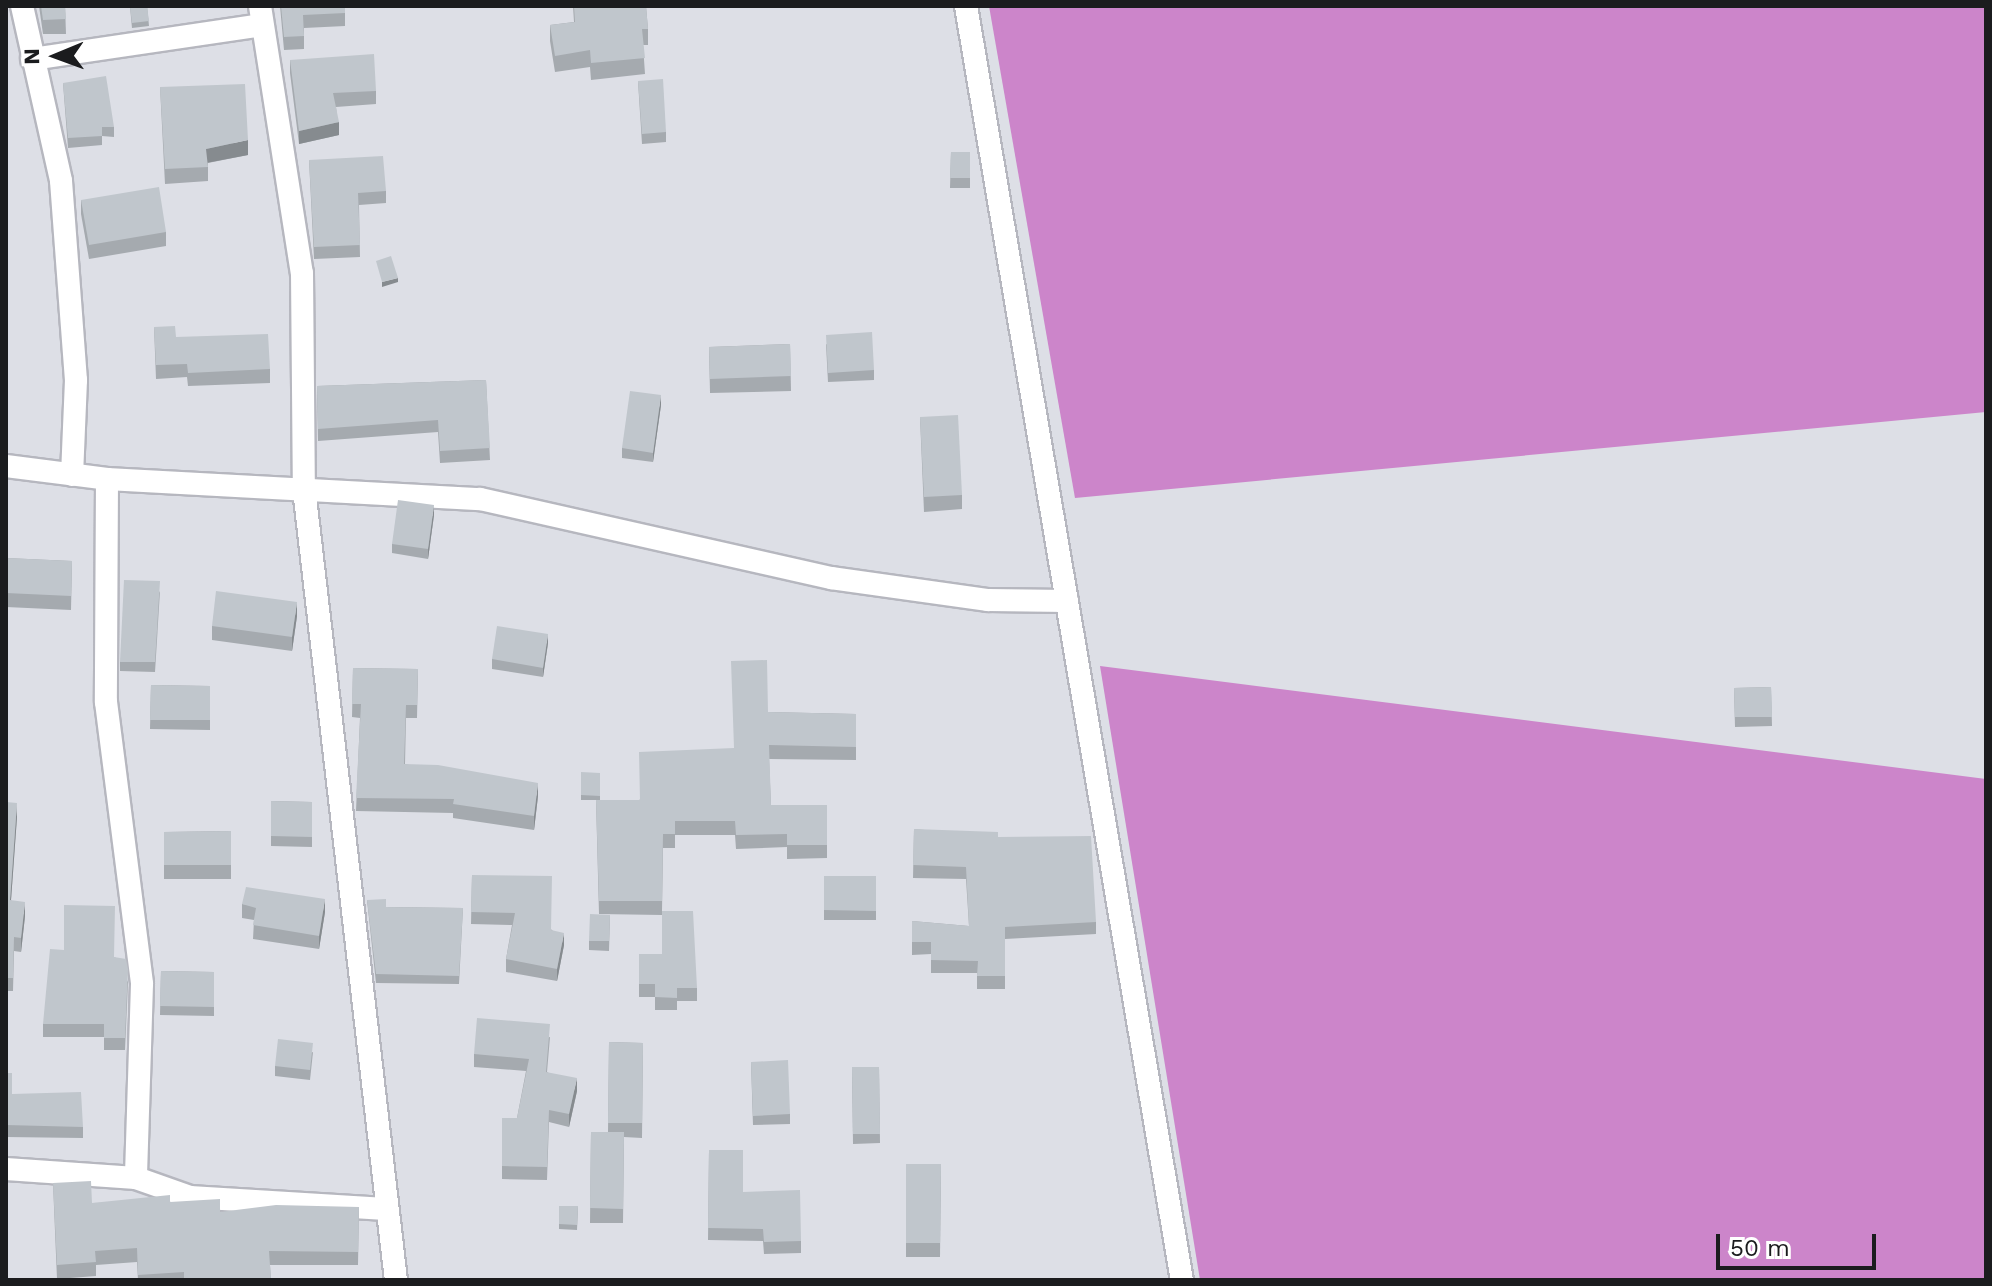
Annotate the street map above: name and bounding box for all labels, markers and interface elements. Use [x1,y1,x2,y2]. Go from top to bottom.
north arrow [16,16,96,96]
text: N [19,48,44,65]
scale bar [1720,1218,1880,1268]
text: 50 m [1730,1234,1790,1262]

